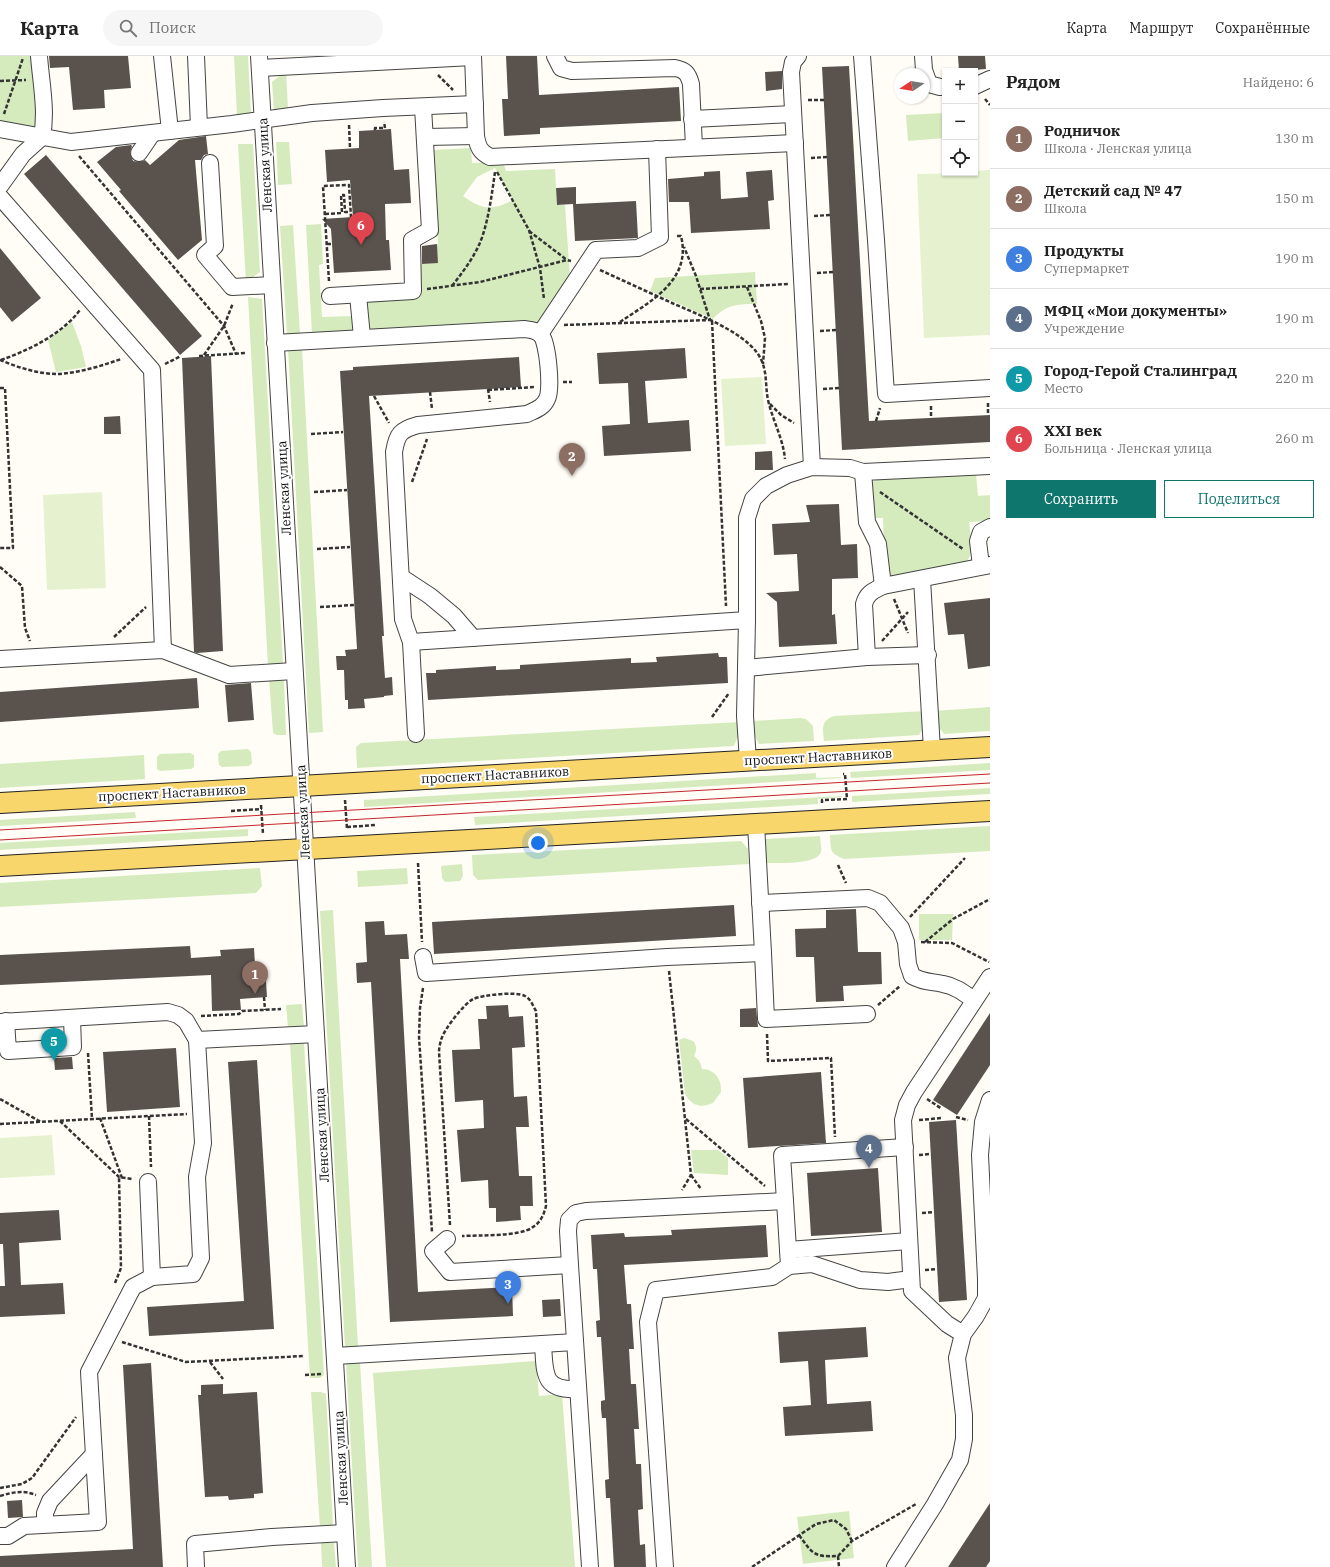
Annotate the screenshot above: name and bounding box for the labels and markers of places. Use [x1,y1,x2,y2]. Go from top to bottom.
pin: 6 [348,212,374,245]
pin: 2 [559,443,585,476]
pin: 1 [242,961,268,994]
pin: 5 [41,1028,67,1061]
pin: 4 [856,1135,882,1168]
pin: 3 [495,1271,521,1304]

